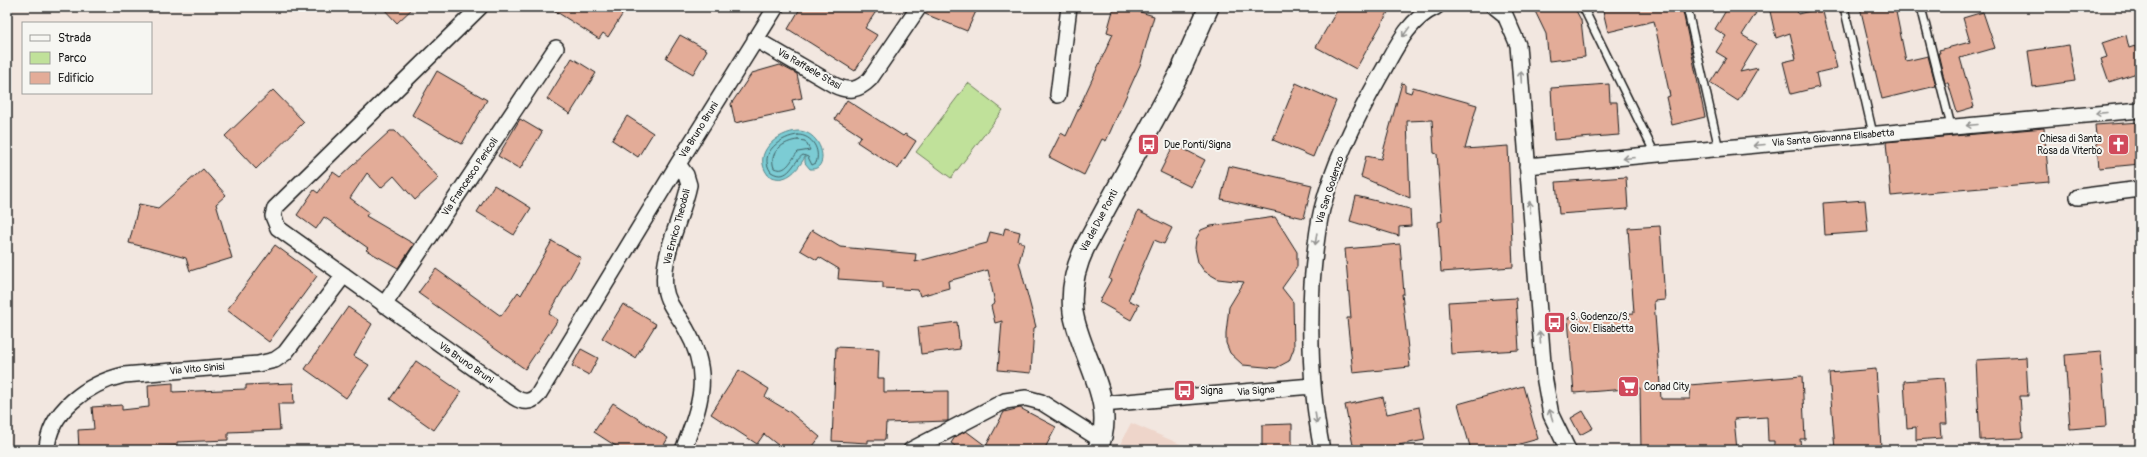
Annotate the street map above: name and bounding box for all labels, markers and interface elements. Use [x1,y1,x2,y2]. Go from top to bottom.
legend [22,22,152,94]
one-way arrow [1402,26,1411,37]
text: Strada [58,31,92,46]
street label: Via Raffaele Stasi [775,46,843,92]
text: Parco [58,51,87,66]
text: Edificio [58,71,94,86]
one-way arrow [1518,71,1525,84]
street label: Via Bruno Bruni [677,100,721,160]
one-way arrow [2095,110,2108,117]
one-way arrow [1966,121,1979,128]
street label: Via Santa Giovanna Elisabetta [1771,127,1895,149]
bus stop icon: Due Ponti/Signa [1136,132,1162,158]
church icon: Chiesa di Santa Rosa da Viterbo [2105,132,2131,158]
place label: Chiesa di Santa Rosa da Viterbo [2037,133,2103,157]
street label: Via Francesco Pericoli [439,135,501,218]
place label: Due Ponti/Signa [1164,139,1231,151]
one-way arrow [1753,141,1766,149]
street label: Via San Godenzo [1313,154,1347,225]
one-way arrow [1623,154,1636,161]
street label: Via Enrico Theodoli [661,187,693,266]
street label: Via dei Due Ponti [1078,188,1121,254]
one-way arrow [1527,201,1534,214]
one-way arrow [1312,232,1320,245]
bus stop icon: S. Godenzo/S. Giov. Elisabetta [1542,310,1568,336]
place label: S. Godenzo/S. Giov. Elisabetta [1570,311,1634,335]
one-way arrow [1537,331,1544,344]
street label: Via Bruno Bruni [436,340,496,386]
street label: Via Vito Sinisi [169,361,225,377]
supermarket icon: Conad City [1615,374,1641,400]
bus stop icon: Signa [1172,378,1198,404]
place label: Conad City [1644,381,1690,393]
street label: Via Signa [1237,383,1276,399]
place label: Signa [1200,385,1223,397]
one-way arrow [1547,409,1555,421]
one-way arrow [1312,411,1320,424]

